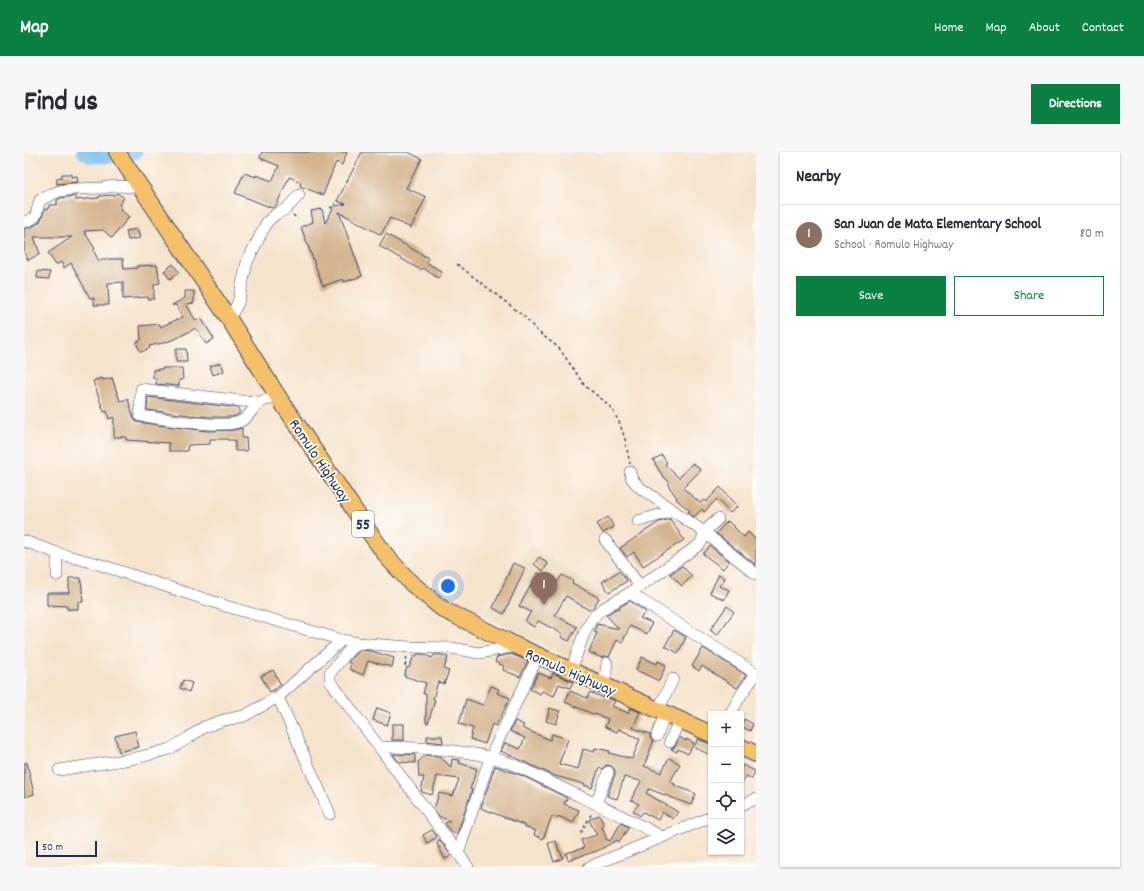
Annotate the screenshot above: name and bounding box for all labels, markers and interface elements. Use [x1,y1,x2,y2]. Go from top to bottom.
text: Map [20,15,49,42]
text: Home [934,18,963,38]
text: Map [985,18,1007,38]
text: About [1029,18,1060,38]
text: Contact [1082,18,1124,38]
text: Find us [24,84,98,124]
button: Directions [1031,84,1120,124]
text: Nearby [796,166,840,190]
text: San Juan de Mata Elementary School [834,214,1041,236]
text: 1 [808,225,810,244]
text: 80 m [1080,225,1104,244]
text: School · Romulo Highway [834,236,953,255]
button: Save [796,276,946,316]
button: Share [954,276,1104,316]
street label: Romulo Highway [282,415,356,509]
road number: 55 [352,511,374,537]
pin: 1 [531,572,557,605]
your location [438,576,458,596]
street label: Romulo Highway [521,643,620,704]
map controls [708,711,744,855]
button: + [708,711,744,747]
button: − [708,747,744,783]
button: locate [708,783,744,819]
button: layers [708,819,744,855]
scale bar [36,839,97,858]
text: 50 m [42,840,63,856]

